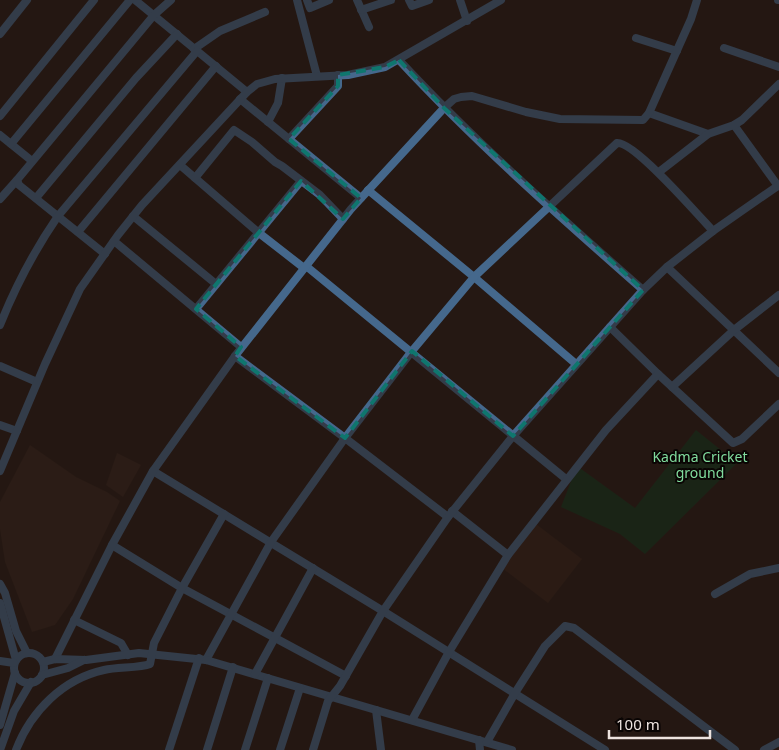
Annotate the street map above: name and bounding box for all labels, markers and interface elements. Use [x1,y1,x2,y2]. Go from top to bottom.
park label: Kadma Cricket ground [652,447,748,482]
scale bar [609,708,710,740]
text: 100 m [616,714,660,734]

